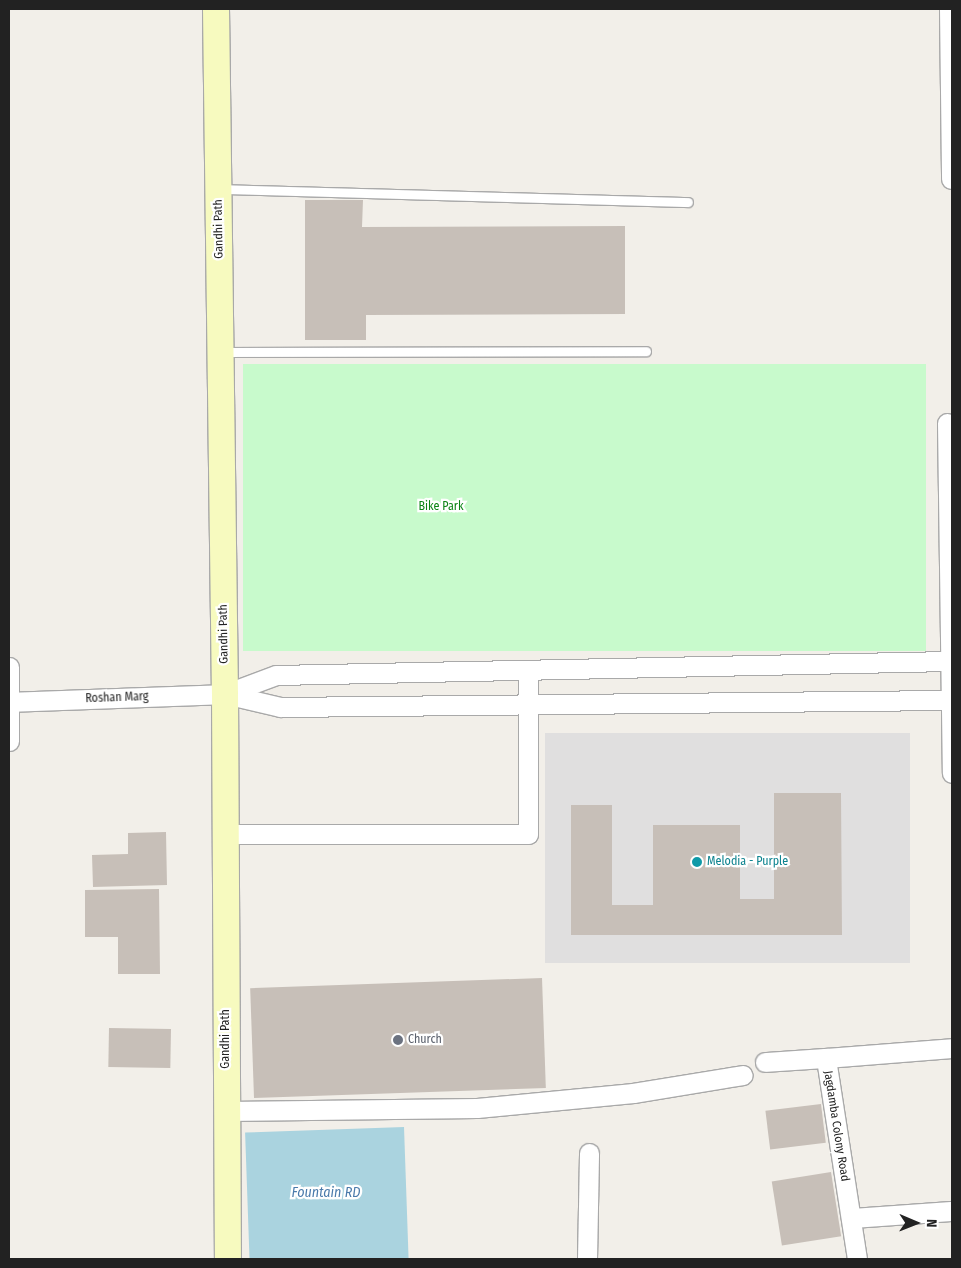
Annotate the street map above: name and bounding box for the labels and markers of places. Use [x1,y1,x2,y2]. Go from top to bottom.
place label: Melodia - Purple [707,855,788,869]
marker: Melodia - Purple [691,856,703,868]
place label: Church [408,1033,442,1047]
marker: Church [392,1034,404,1046]

